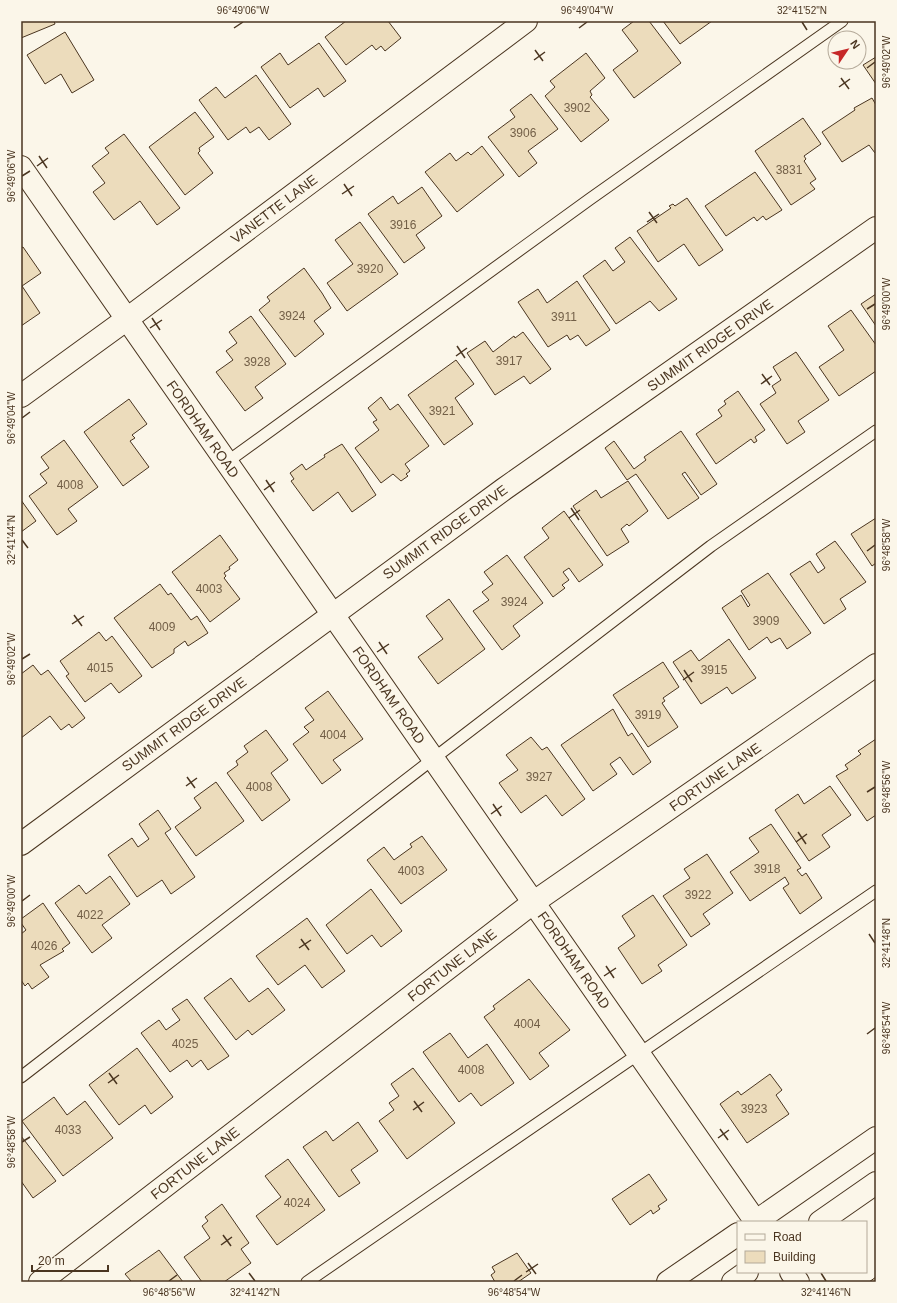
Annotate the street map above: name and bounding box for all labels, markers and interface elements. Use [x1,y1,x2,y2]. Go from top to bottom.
text: 96°49'06"W [217,5,270,16]
text: 96°49'04"W [561,5,614,16]
text: 32°41'52"N [777,5,827,16]
north arrow [827,30,867,70]
text: 96°49'02"W [881,35,892,88]
text: N [848,38,862,51]
house number: 3902 [564,101,591,115]
house number: 3906 [510,126,537,140]
text: 96°49'06"W [6,149,17,202]
house number: 3831 [776,163,803,177]
street label: VANETTE LANE [228,171,320,247]
house number: 3916 [390,218,417,232]
house number: 3920 [357,262,384,276]
text: 96°49'00"W [881,277,892,330]
street label: SUMMIT RIDGE DRIVE [644,295,776,395]
house number: 3924 [279,309,306,323]
house number: 3911 [551,310,577,324]
house number: 3917 [496,354,523,368]
house number: 3928 [244,355,271,369]
street label: FORDHAM ROAD [163,377,243,481]
text: 96°49'04"W [6,391,17,444]
house number: 3921 [429,404,456,418]
house number: 4008 [57,478,84,492]
street label: SUMMIT RIDGE DRIVE [380,481,510,583]
text: 32°41'44"N [6,515,17,565]
text: 96°48'58"W [881,518,892,571]
house number: 4003 [196,582,223,596]
house number: 3924 [501,595,528,609]
house number: 3909 [753,614,780,628]
house number: 4009 [149,620,176,634]
text: 96°49'02"W [6,632,17,685]
street label: FORDHAM ROAD [349,643,429,747]
house number: 4015 [87,661,114,675]
house number: 3915 [701,663,728,677]
street label: SUMMIT RIDGE DRIVE [119,673,249,775]
house number: 3919 [635,708,662,722]
house number: 4004 [320,728,347,742]
street label: FORTUNE LANE [666,740,764,814]
text: 96°48'56"W [881,760,892,813]
house number: 3927 [526,770,553,784]
house number: 4008 [246,780,273,794]
house number: 3918 [754,862,781,876]
house number: 4003 [398,864,425,878]
text: 96°49'00"W [6,874,17,927]
house number: 3922 [685,888,712,902]
house number: 4022 [77,908,104,922]
street label: FORDHAM ROAD [534,908,614,1012]
text: 32°41'48"N [881,918,892,968]
street label: FORTUNE LANE [405,925,499,1005]
house number: 4026 [31,939,58,953]
text: 96°48'54"W [881,1001,892,1054]
house number: 4004 [514,1017,541,1031]
house number: 4025 [172,1037,199,1051]
house number: 4008 [458,1063,485,1077]
house number: 3923 [741,1102,768,1116]
text: 96°48'58"W [6,1115,17,1168]
house number: 4033 [55,1123,82,1137]
street label: FORTUNE LANE [148,1123,242,1203]
house number: 4024 [284,1196,311,1210]
legend [737,1221,867,1273]
text: Road [773,1230,802,1244]
scale bar [32,1247,108,1273]
text: Building [773,1250,816,1264]
text: 20 m [38,1254,65,1268]
text: 96°48'56"W [143,1287,196,1298]
text: 32°41'42"N [230,1287,280,1298]
text: 96°48'54"W [488,1287,541,1298]
text: 32°41'46"N [801,1287,851,1298]

